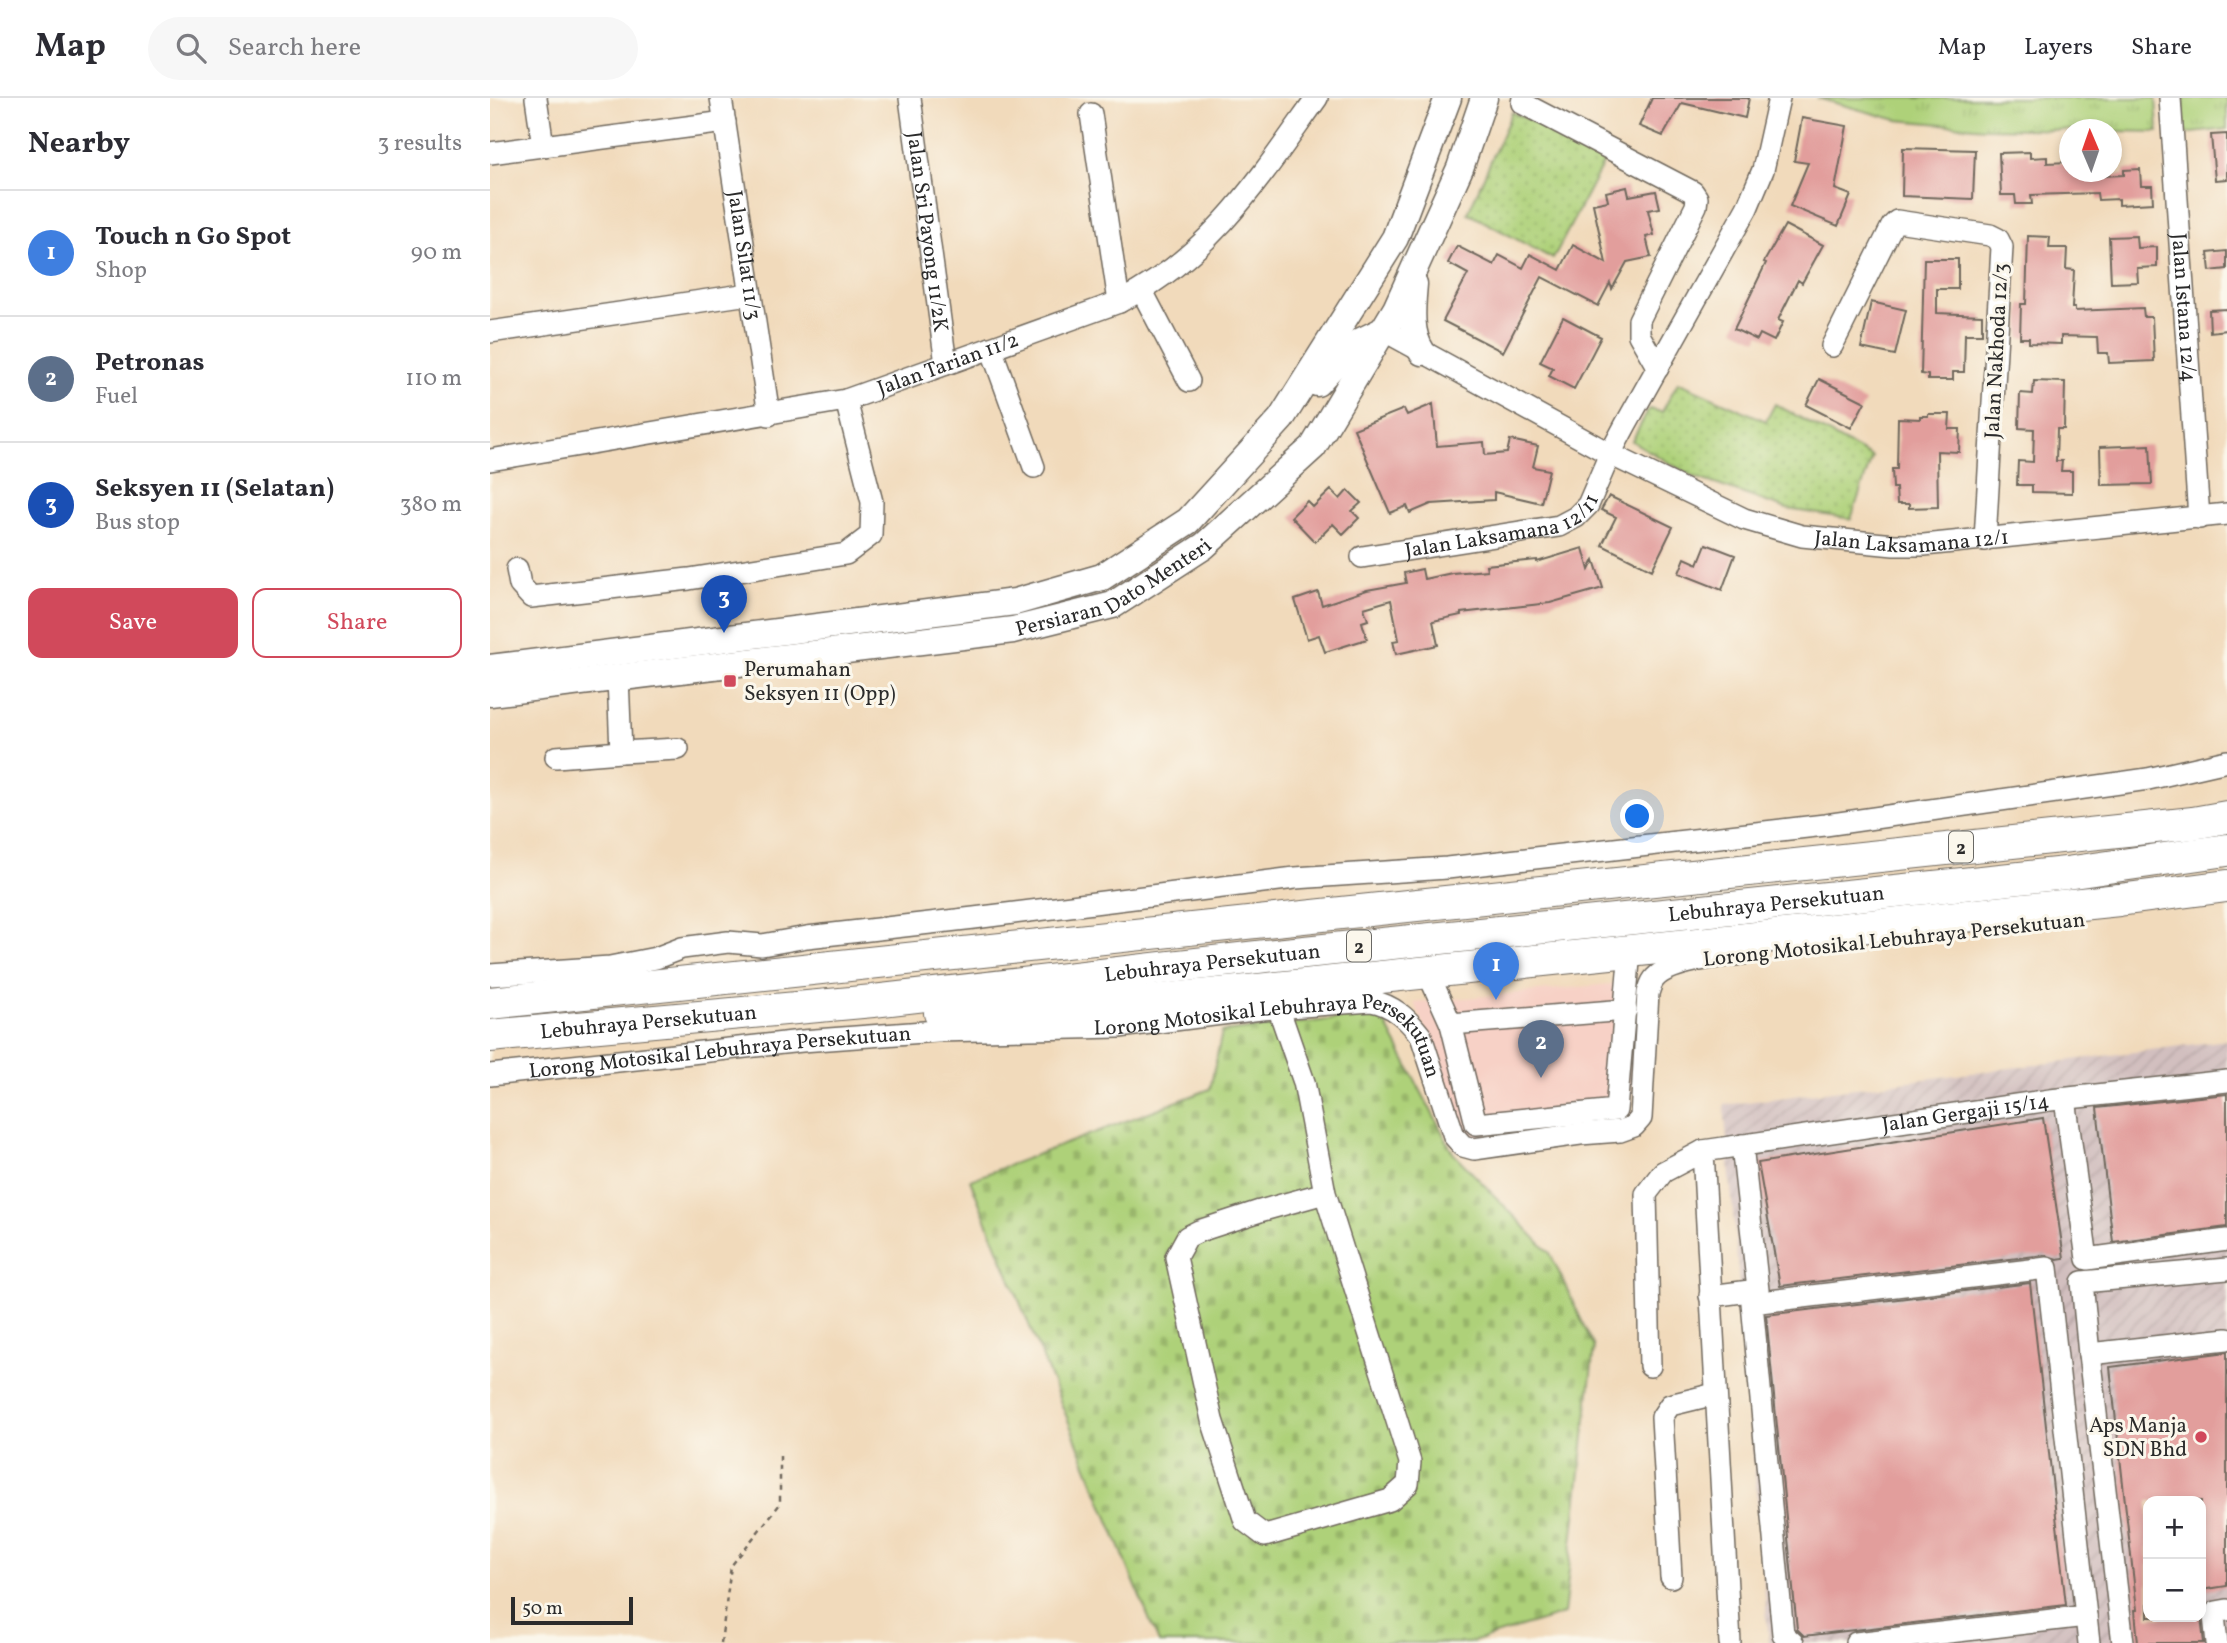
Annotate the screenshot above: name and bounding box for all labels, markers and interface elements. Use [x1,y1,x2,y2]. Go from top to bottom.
search box [148,17,638,80]
text: Map [35,25,106,71]
icon: search [172,29,210,67]
text: Search here [228,30,361,66]
text: Map [1938,31,1986,65]
text: Layers [2024,31,2093,65]
text: Share [2131,31,2192,65]
north arrow [2059,119,2122,182]
text: Nearby [28,123,130,165]
text: 3 results [377,128,462,160]
street label: Jalan Sri Payong 11/2K [899,130,955,334]
street label: Jalan Silat 11/3 [719,189,767,322]
text: Touch n Go Spot [95,219,291,255]
street label: Jalan Istana 12/4 [2163,232,2203,383]
text: 1 [46,237,56,269]
text: 90 m [411,237,462,269]
text: Shop [95,255,147,287]
street label: Jalan Nakhoda 12/3 [1978,263,2017,440]
street label: Jalan Tarian 11/2 [873,326,1023,404]
text: Petronas [95,345,205,381]
text: 2 [45,363,57,395]
text: 110 m [405,363,462,395]
text: Fuel [95,381,138,413]
text: Seksyen 11 (Selatan) [95,471,334,507]
text: 3 [45,489,57,521]
text: 380 m [400,489,462,521]
street label: Jalan Laksamana 12/11 [1403,490,1607,566]
text: Bus stop [95,507,180,539]
street label: Jalan Laksamana 12/1 [1813,523,2010,562]
street label: Persiaran Dato Menteri [1013,532,1219,645]
pin: 3 [701,575,747,633]
button: Save [28,588,238,658]
button: Share [252,588,462,658]
place label: Perumahan Seksyen 11 (Opp) [744,656,896,709]
marker: Perumahan Seksyen 11 (Opp) [722,673,738,689]
your location [1620,799,1654,833]
road number: 2 [1949,832,1973,862]
street label: Lebuhraya Persekutuan [1667,879,1886,930]
street label: Lorong Motosikal Lebuhraya Persekutuan [1702,906,2087,975]
road number: 2 [1347,930,1371,961]
street label: Lebuhraya Persekutuan [1103,937,1322,990]
pin: 1 [1473,942,1519,1000]
street label: Lorong Motosikal Lebuhraya Persekutuan [1093,988,1447,1082]
street label: Lebuhraya Persekutuan [539,999,758,1047]
street label: Lorong Motosikal Lebuhraya Persekutuan [527,1020,912,1087]
pin: 2 [1518,1020,1564,1078]
street label: Jalan Gergaji 15/14 [1880,1087,2051,1141]
place label: Aps Manja SDN Bhd [2089,1412,2187,1465]
marker: Aps Manja SDN Bhd [2193,1429,2209,1445]
map controls [2143,1496,2206,1622]
button: + [2143,1496,2206,1559]
button: − [2143,1559,2206,1622]
scale bar [511,1594,634,1626]
text: 50 m [522,1596,563,1622]

